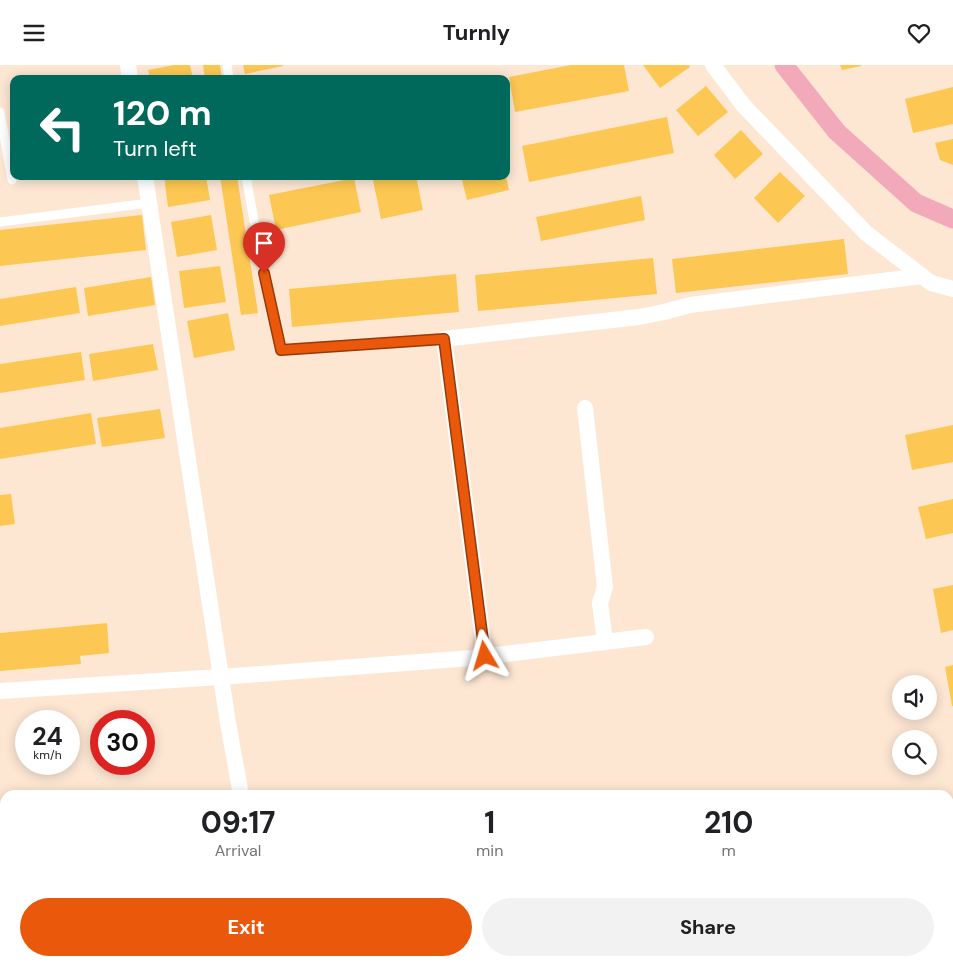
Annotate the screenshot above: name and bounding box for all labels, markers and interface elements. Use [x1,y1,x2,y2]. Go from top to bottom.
text: Turnly [443,18,510,47]
icon: menu [20,19,48,47]
icon: heart [905,19,933,47]
text: 120 m [113,90,212,136]
icon: left [30,95,95,160]
text: Turn left [113,134,197,163]
pin [243,222,285,273]
icon: arrive [250,229,278,257]
position arrow [458,629,510,681]
map controls [892,675,937,775]
button: sound [892,675,937,720]
speed limit sign: 30 [90,710,155,775]
text: 24 [32,720,63,753]
button: search [892,730,937,775]
text: km/h [33,747,62,763]
text: 09:17 [201,803,275,842]
text: 1 [484,803,495,842]
text: 210 [704,803,753,842]
text: Arrival [215,840,261,861]
text: min [476,840,503,861]
text: m [722,840,736,861]
button: Exit [20,898,472,956]
button: Share [482,898,934,956]

